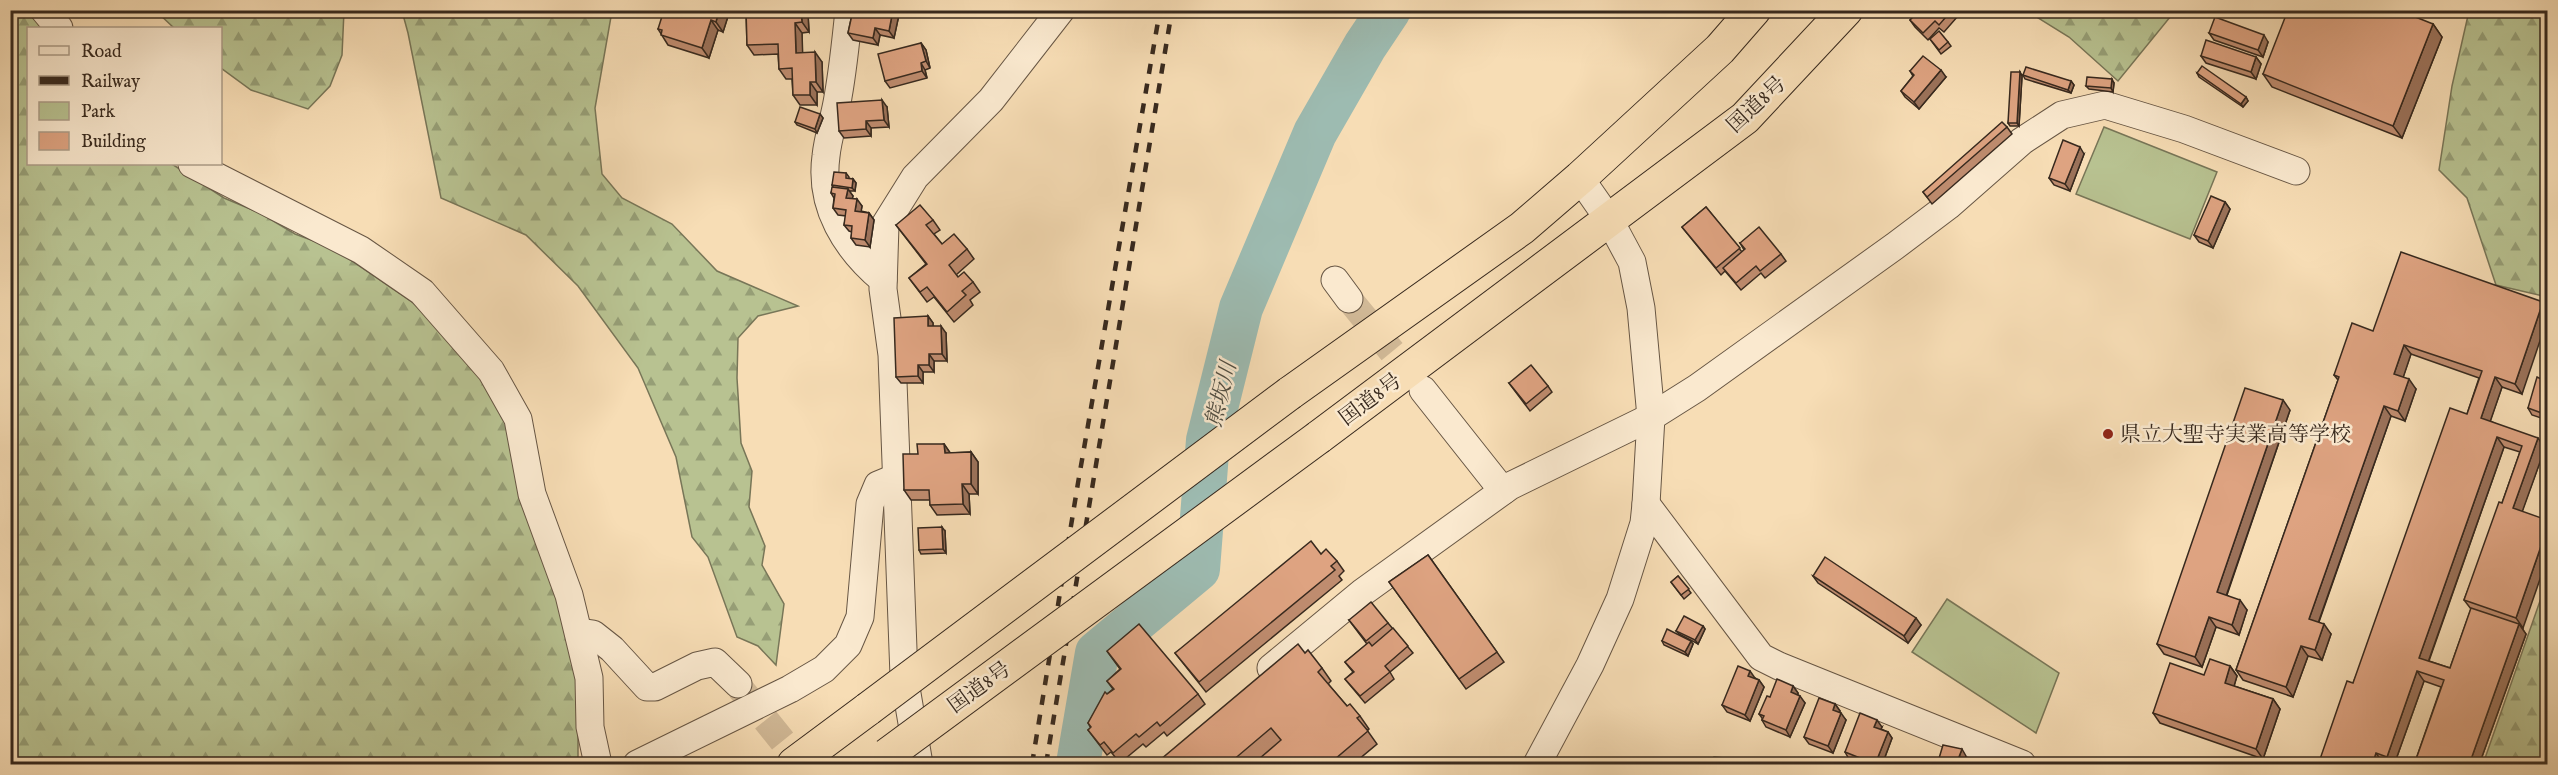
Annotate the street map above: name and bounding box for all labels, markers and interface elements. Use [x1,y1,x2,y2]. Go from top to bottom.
legend [27,27,222,165]
text: Road [81,41,122,64]
text: Railway [81,71,140,94]
street label: 国道8号 [1722,71,1792,139]
text: Park [81,101,116,124]
text: Building [81,131,146,154]
water label: 熊坂川 [1200,357,1244,430]
street label: 国道8号 [1334,368,1407,432]
place label: 県立大聖寺実業高等学校 [2120,422,2351,449]
marker: 県立大聖寺実業高等学校 [2101,427,2115,441]
street label: 国道8号 [943,656,1017,720]

